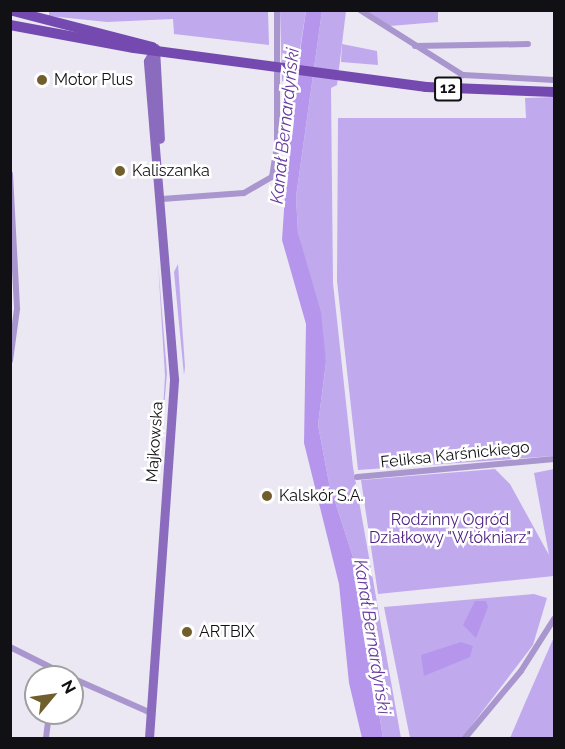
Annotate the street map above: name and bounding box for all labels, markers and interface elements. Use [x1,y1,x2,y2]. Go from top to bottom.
water label: Kanał Bernardyński [266,47,304,205]
place label: Motor Plus [54,70,133,90]
marker: Motor Plus [35,73,49,87]
road number: 12 [433,77,463,101]
place label: Kaliszanka [132,161,210,181]
marker: Kaliszanka [113,164,127,178]
street label: Majkowska [143,401,167,483]
street label: Feliksa Karśnickiego [379,438,531,472]
place label: Kalskór S.A. [279,486,364,506]
marker: Kalskór S.A. [260,489,274,503]
park label: Rodzinny Ogród Działkowy "Włókniarz" [368,510,532,548]
water label: Kanał Bernardyński [349,558,395,716]
place label: ARTBIX [199,622,255,642]
marker: ARTBIX [180,625,194,639]
north arrow [24,665,84,725]
text: N [57,677,80,697]

